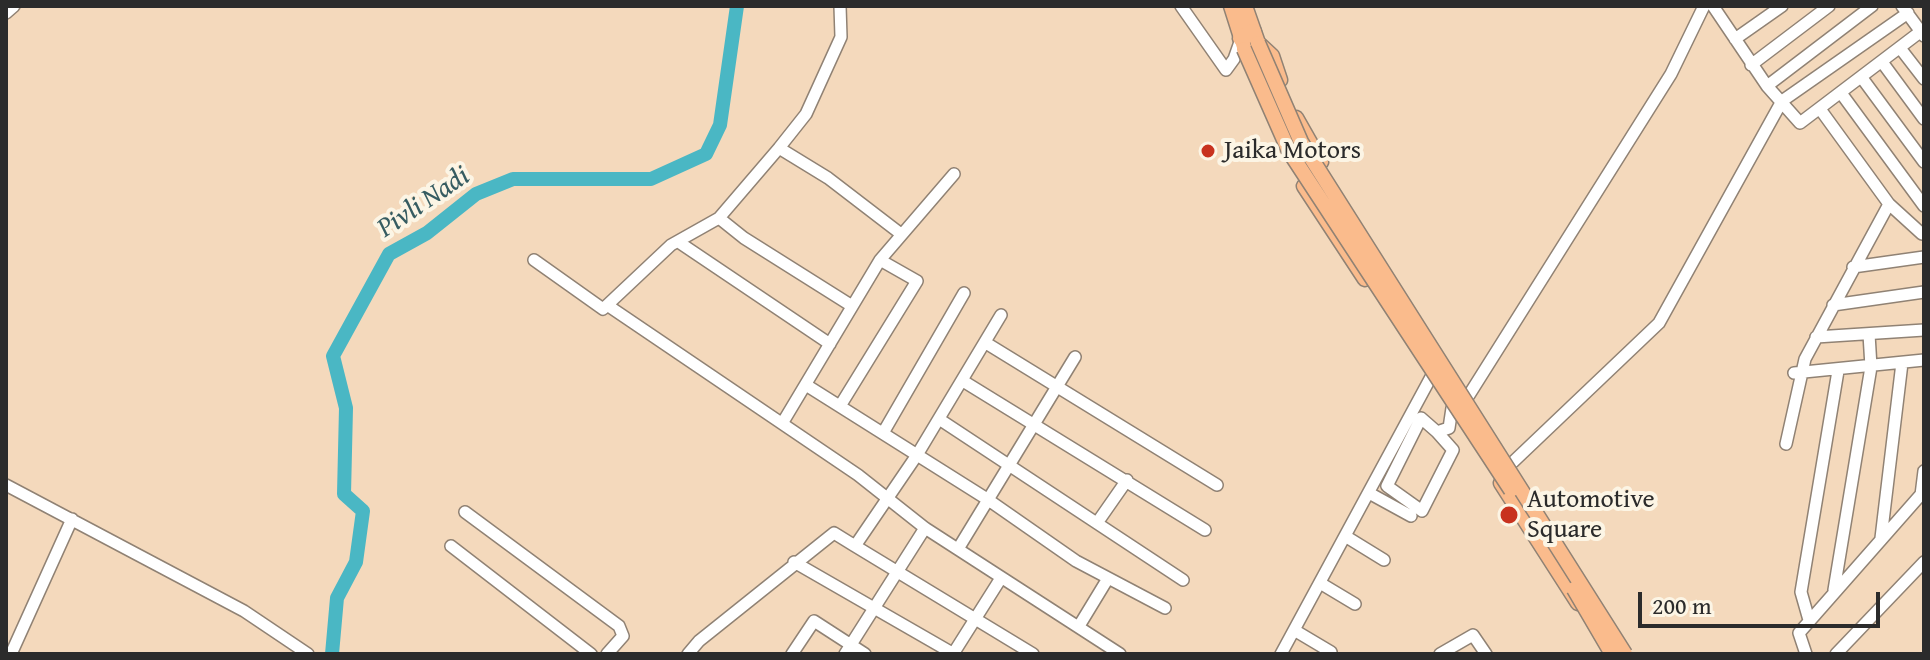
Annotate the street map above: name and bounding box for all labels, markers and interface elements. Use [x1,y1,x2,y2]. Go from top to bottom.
place label: Jaika Motors [1224,135,1361,167]
marker: Jaika Motors [1199,142,1217,160]
water label: Pivli Nadi [372,160,476,246]
place label: Automotive Square [1527,484,1655,546]
marker: Automotive Square [1498,504,1520,526]
scale bar [1642,576,1884,626]
text: 200 m [1652,588,1712,623]

